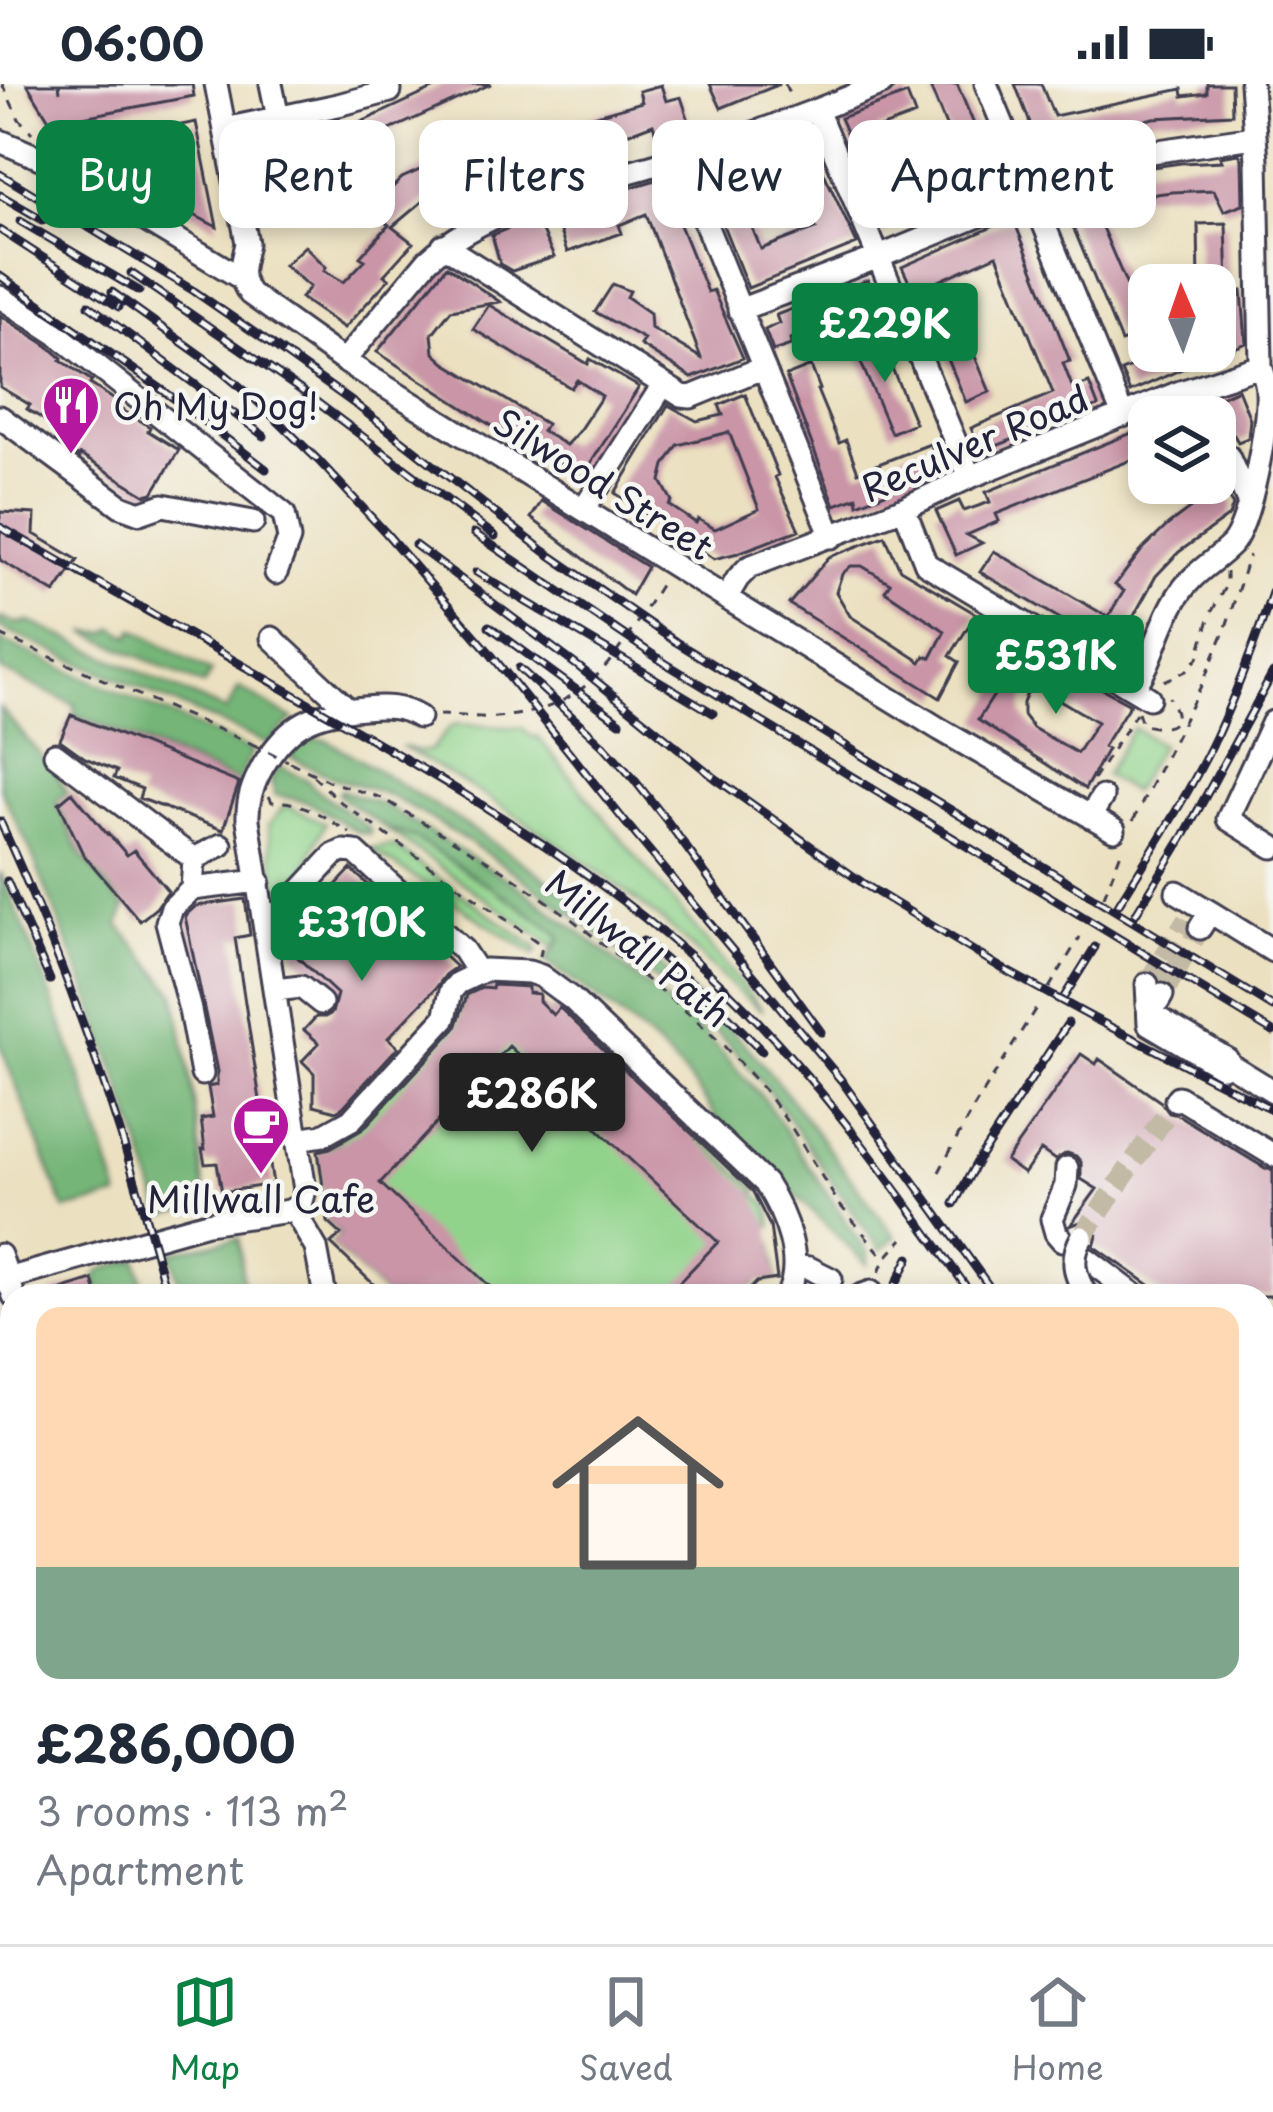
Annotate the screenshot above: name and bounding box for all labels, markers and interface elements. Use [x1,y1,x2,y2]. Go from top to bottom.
text: 06:00 [60,8,204,76]
chip: Buy [36,120,195,228]
chip: Rent [219,120,395,228]
chip: Filters [419,120,628,228]
chip: New [652,120,824,228]
chip: Apartment [848,120,1156,228]
north arrow [1128,264,1236,372]
map controls [1128,264,1236,504]
pin: £229K [801,283,969,385]
text: £229K [819,292,951,351]
street label: Reculver Road [852,370,1096,514]
restaurant icon: Oh My Dog! [40,374,102,456]
place label: Oh My Dog! [113,378,319,432]
street label: Silwood Street [483,394,725,572]
button: layers [1128,396,1236,504]
pin: £531K [972,615,1140,717]
text: £531K [995,624,1117,683]
street label: Millwall Path [535,855,743,1039]
pin: £310K [278,882,446,984]
text: £310K [298,891,426,950]
pin: £286K [448,1053,616,1155]
text: £286K [466,1062,598,1121]
cafe icon: Millwall Cafe [230,1094,292,1176]
place label: Millwall Cafe [147,1171,375,1225]
icon: home [530,1385,746,1601]
text: £286,000 [36,1703,296,1780]
text: 3 rooms · 113 m² [36,1780,349,1839]
text: Apartment [36,1839,244,1898]
tab: Map [170,1969,240,2091]
tab: Saved [579,1969,673,2091]
tab: Home [1012,1969,1103,2091]

